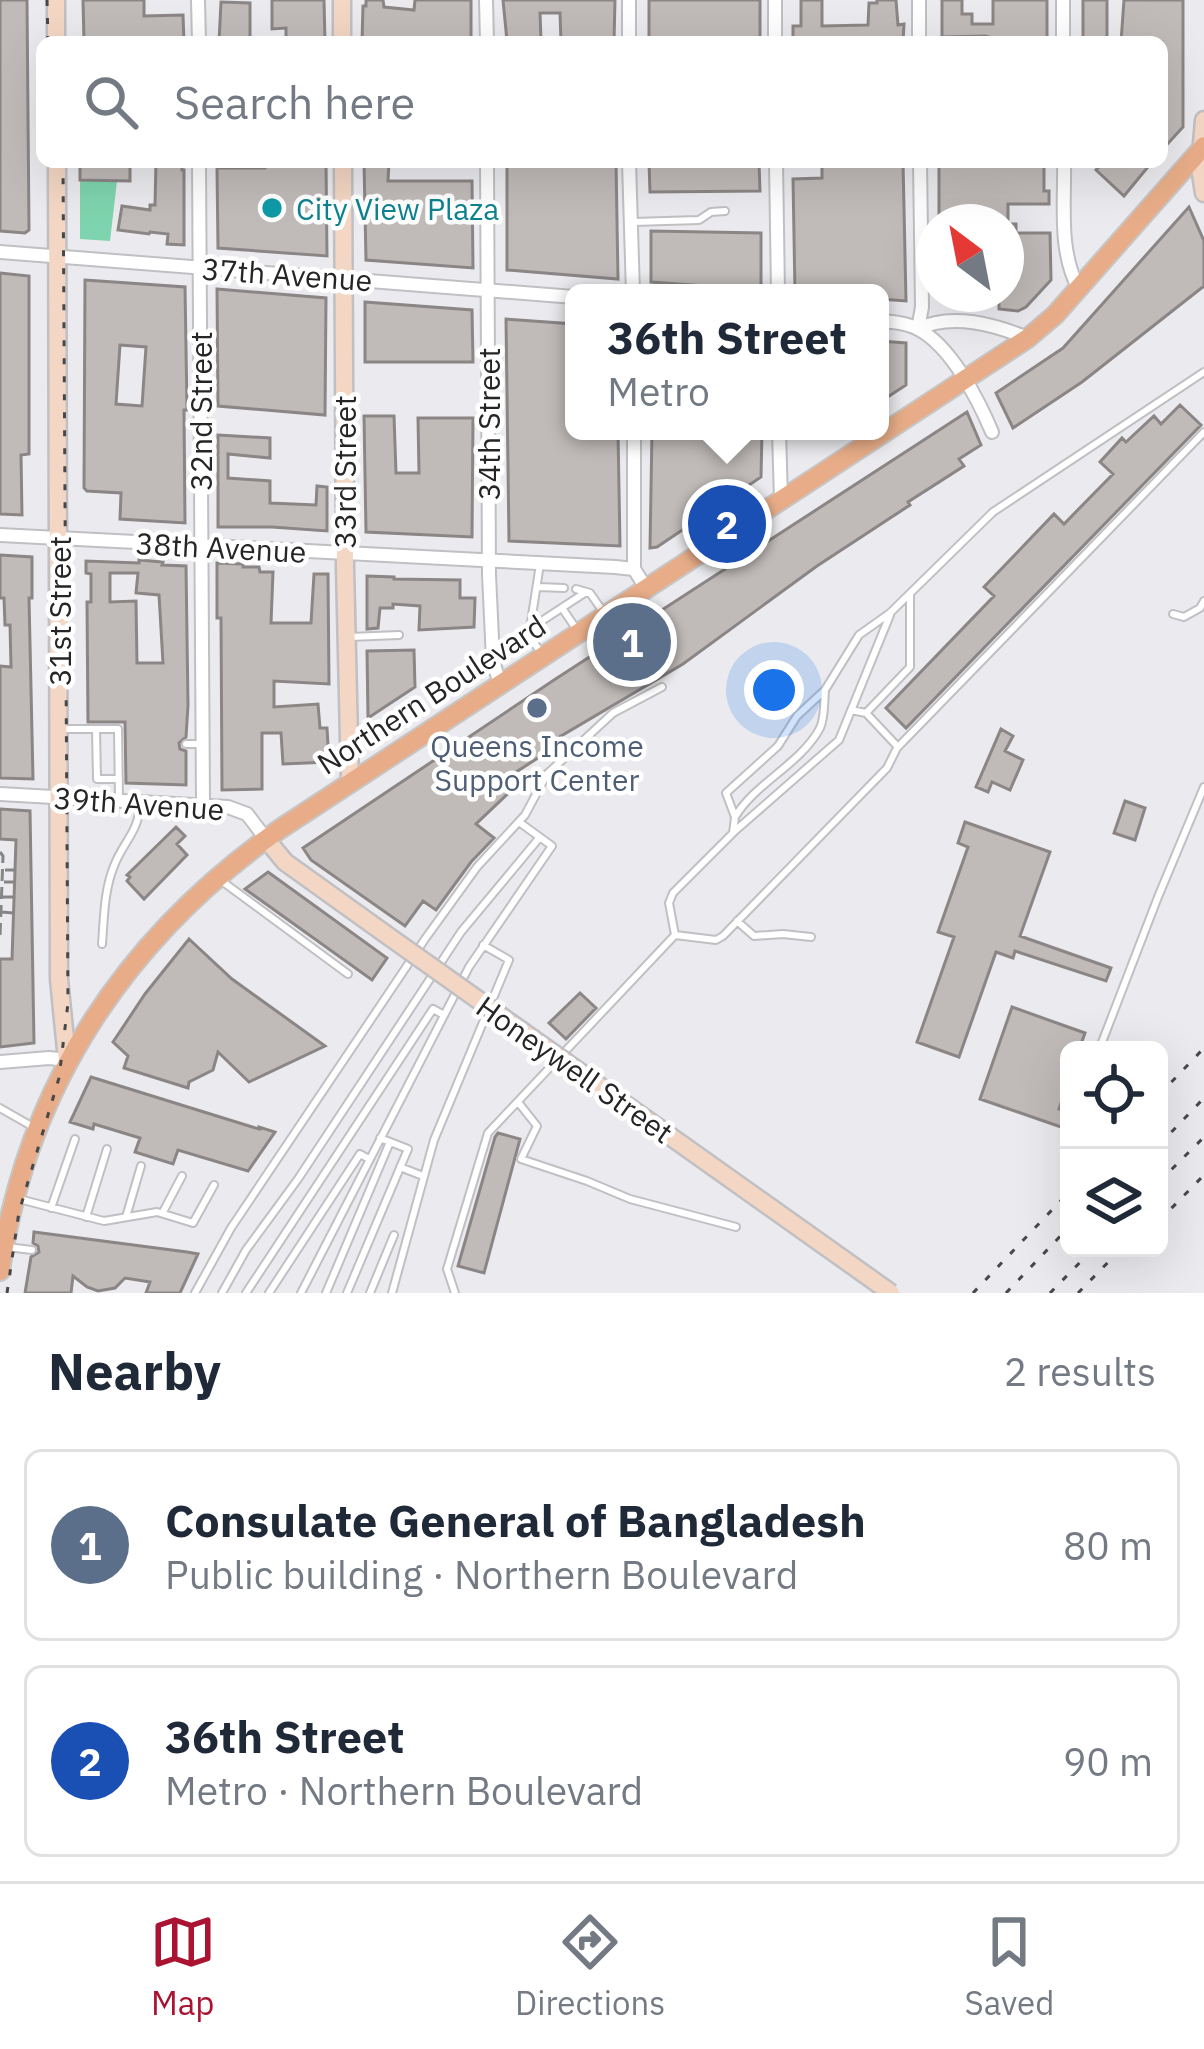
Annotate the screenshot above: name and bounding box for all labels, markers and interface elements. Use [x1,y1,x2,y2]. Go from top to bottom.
search box [36,36,1168,168]
icon: search [78,69,144,135]
text: Search here [174,73,415,131]
place label: City View Plaza [296,189,499,228]
marker: City View Plaza [259,195,285,221]
north arrow [916,204,1024,312]
street label: 37th Avenue [200,249,374,299]
popup [565,284,889,440]
text: 36th Street [607,308,847,366]
street label: 32nd Street [181,331,220,491]
street label: 34th Street [469,348,508,500]
text: Metro [607,366,710,417]
street label: 33rd Street [325,395,364,549]
pin: 2 [688,479,766,569]
street label: 38th Avenue [135,523,307,571]
street label: 31st Street [40,536,79,686]
pin: 1 [593,597,671,687]
street label: Northern Boulevard [309,606,553,782]
your location [744,660,804,720]
marker: Queens Income Support Center [524,695,550,721]
place label: Queens Income Support Center [430,726,644,799]
street label: 39th Avenue [52,778,226,828]
street label: Honeywell Street [469,987,681,1151]
map controls [1060,1041,1168,1257]
button: locate [1060,1041,1168,1149]
button: layers [1060,1149,1168,1257]
text: Nearby [48,1338,221,1404]
text: 2 results [1004,1346,1156,1397]
text: Consulate General of Bangladesh [165,1491,866,1549]
text: 1 [78,1520,102,1571]
text: 80 m [1063,1520,1153,1571]
text: Public building · Northern Boulevard [165,1549,798,1600]
text: 36th Street [165,1707,405,1765]
text: 2 [78,1736,102,1787]
text: 90 m [1063,1736,1153,1787]
text: Metro · Northern Boulevard [165,1765,643,1816]
tab: Map [150,1909,216,2024]
tab: Directions [515,1909,665,2024]
tab: Saved [965,1909,1054,2024]

